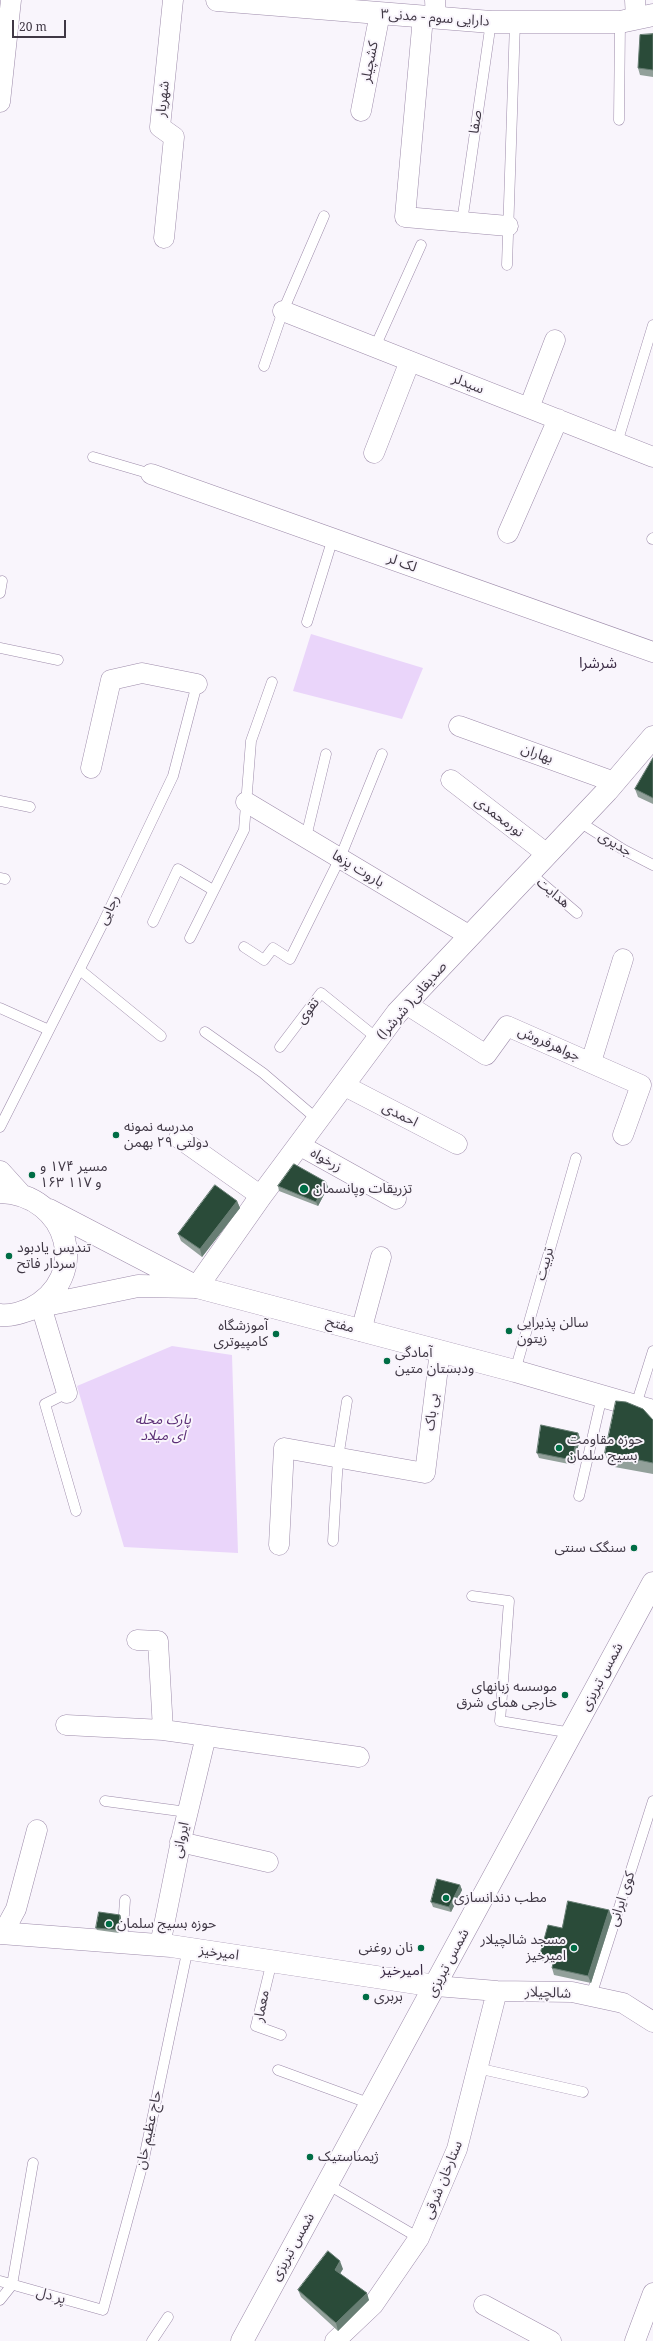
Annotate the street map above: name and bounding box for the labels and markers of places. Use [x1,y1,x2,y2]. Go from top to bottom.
place label: مدرسه نمونه دولتی ۲۹ بهمن [124,1119,209,1152]
marker: مدرسه نمونه دولتی ۲۹ بهمن [111,1130,121,1140]
place label: مسیر ۱۷۴ و ۱۶۳ و ۱۱۷ [40,1159,108,1192]
marker: مسیر ۱۷۴ و ۱۶۳ و ۱۱۷ [27,1170,37,1180]
place label: تزریقات وپانسمان [313,1181,412,1197]
marker: تزریقات وپانسمان [298,1183,310,1195]
place label: تندیس یادبود سردار فاتح [17,1240,91,1272]
marker: تندیس یادبود سردار فاتح [4,1251,14,1261]
place label: سالن پذیرایی زیتون [517,1315,588,1348]
place label: آموزشگاه کامپیوتری [213,1318,268,1350]
marker: سالن پذیرایی زیتون [504,1326,514,1336]
marker: آموزشگاه کامپیوتری [271,1329,281,1339]
place label: آمادگی ودبستان متین [395,1345,474,1378]
marker: آمادگی ودبستان متین [382,1356,392,1366]
place label: حوزه مقاومت بسیج سلمان [567,1432,643,1464]
marker: حوزه مقاومت بسیج سلمان [554,1443,564,1453]
place label: سنگک سنتی [555,1540,626,1556]
marker: سنگک سنتی [629,1543,639,1553]
place label: موسسه زبانهای خارجی همای شرق [456,1679,557,1712]
marker: موسسه زبانهای خارجی همای شرق [560,1690,570,1700]
place label: مطب دندانسازی [454,1890,547,1906]
marker: مطب دندانسازی [441,1893,451,1903]
place label: حوزه بسیج سلمان [117,1916,216,1932]
marker: حوزه بسیج سلمان [104,1919,114,1929]
place label: مسجد شالچیلار امیرخیز [480,1932,566,1964]
place label: نان روغنی [358,1940,413,1956]
marker: نان روغنی [416,1943,426,1953]
marker: مسجد شالچیلار امیرخیز [569,1943,579,1953]
place label: بربری [374,1989,403,2005]
marker: بربری [361,1992,371,2002]
place label: ژیمناستیک [318,2149,379,2165]
marker: ژیمناستیک [305,2152,315,2162]

